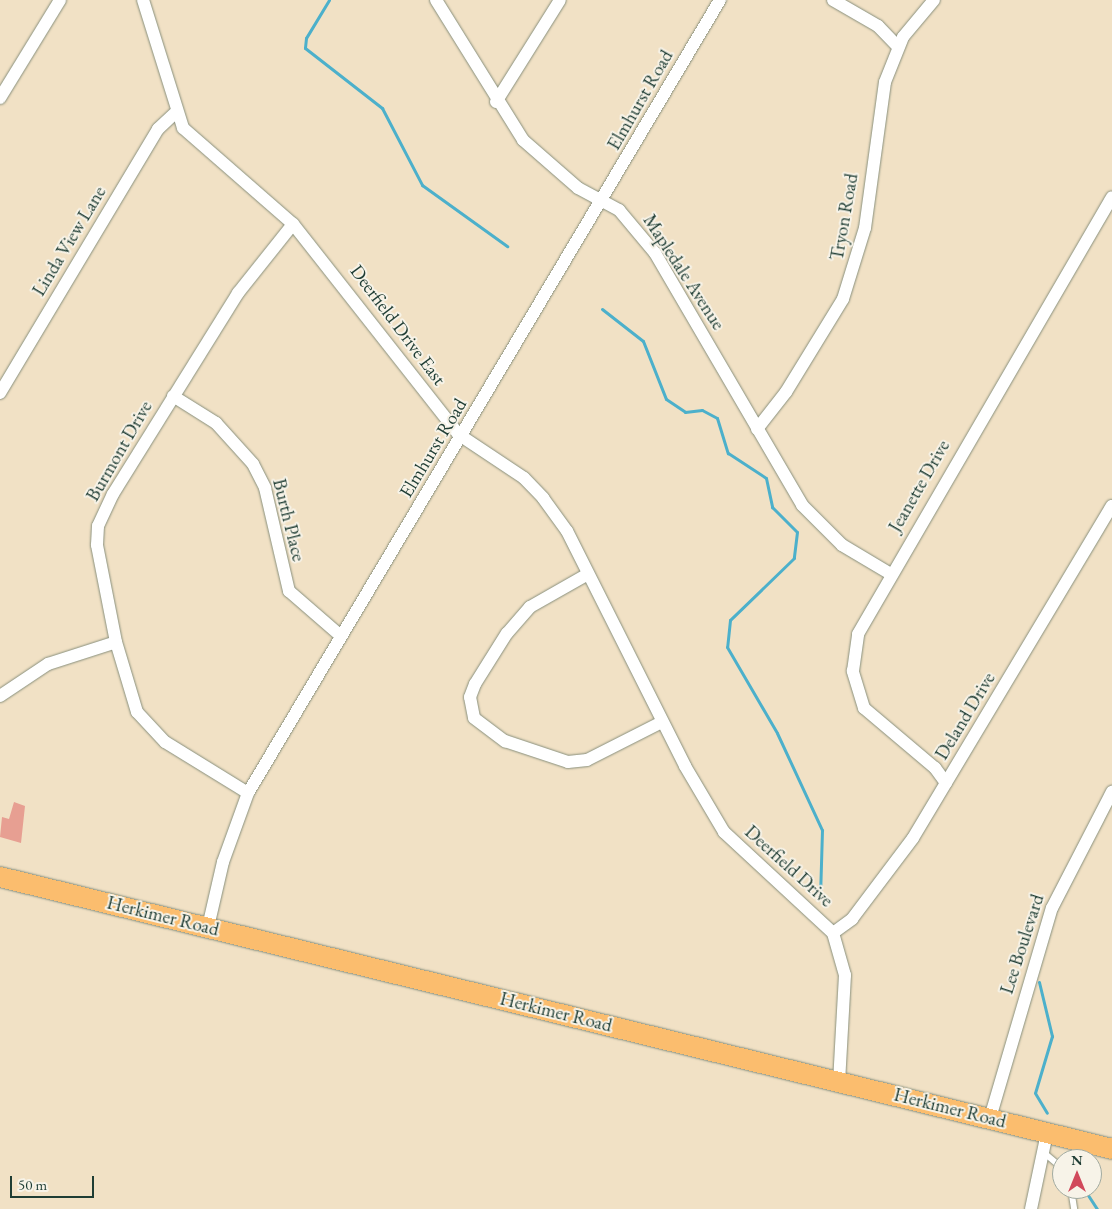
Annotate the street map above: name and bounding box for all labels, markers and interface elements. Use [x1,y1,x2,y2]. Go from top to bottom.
street label: Elmhurst Road [602,46,678,154]
street label: Tryon Road [825,172,863,262]
street label: Linda View Lane [27,182,111,300]
street label: Mapledale Avenue [638,210,730,334]
street label: Deerfield Drive East [345,260,451,390]
street label: Elmhurst Road [394,394,472,502]
street label: Burmont Drive [81,397,157,505]
street label: Jeanette Drive [883,436,955,536]
street label: Burth Place [268,476,310,564]
street label: Deland Drive [930,668,1000,764]
street label: Deerfield Drive [740,820,838,912]
street label: Herkimer Road [105,891,221,941]
street label: Lee Boulevard [995,891,1049,997]
street label: Herkimer Road [498,987,614,1037]
street label: Herkimer Road [892,1083,1008,1133]
north arrow [1052,1149,1102,1199]
text: N [1071,1151,1083,1169]
scale bar [12,1166,96,1198]
text: 50 m [18,1175,47,1194]

